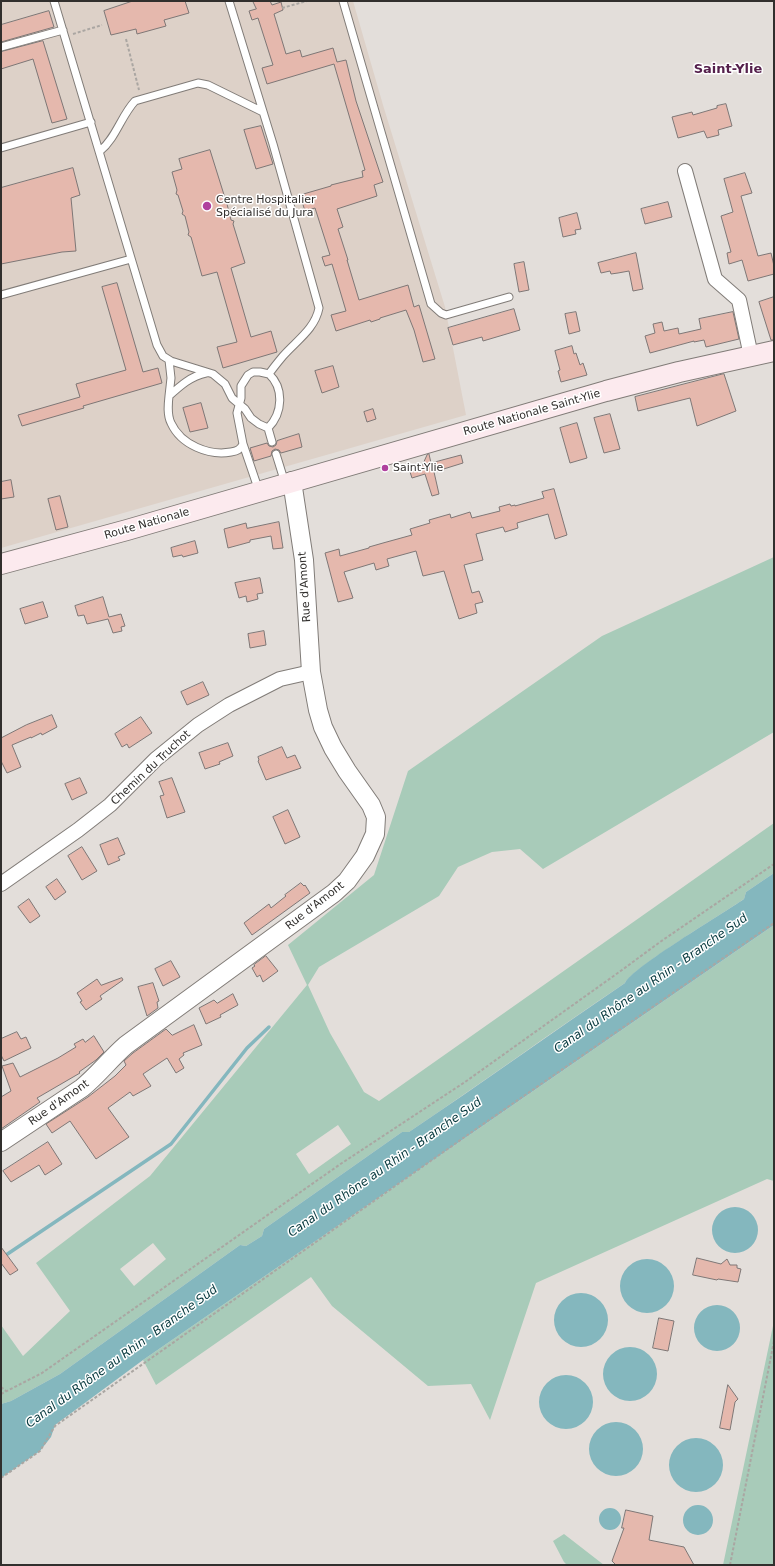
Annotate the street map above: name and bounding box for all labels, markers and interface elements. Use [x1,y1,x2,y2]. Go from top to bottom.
district label: Saint-Ylie [694,62,762,78]
place label: Centre Hospitalier Spécialisé du Jura [216,193,316,219]
marker: Centre Hospitalier Spécialisé du Jura [201,200,213,212]
street label: Route Nationale Saint-Ylie [462,387,602,439]
place label: Saint-Ylie [393,461,443,475]
marker: Saint-Ylie [380,463,390,473]
street label: Route Nationale [103,506,191,542]
street label: Rue d'Amont [296,551,314,623]
street label: Chemin du Truchot [109,728,193,808]
street label: Rue d'Amont [283,879,347,933]
water label: Canal du Rhône au Rhin - Branche Sud [551,911,751,1057]
street label: Rue d'Amont [26,1077,92,1129]
water label: Canal du Rhône au Rhin - Branche Sud [285,1095,485,1241]
water label: Canal du Rhône au Rhin - Branche Sud [24,1283,220,1431]

